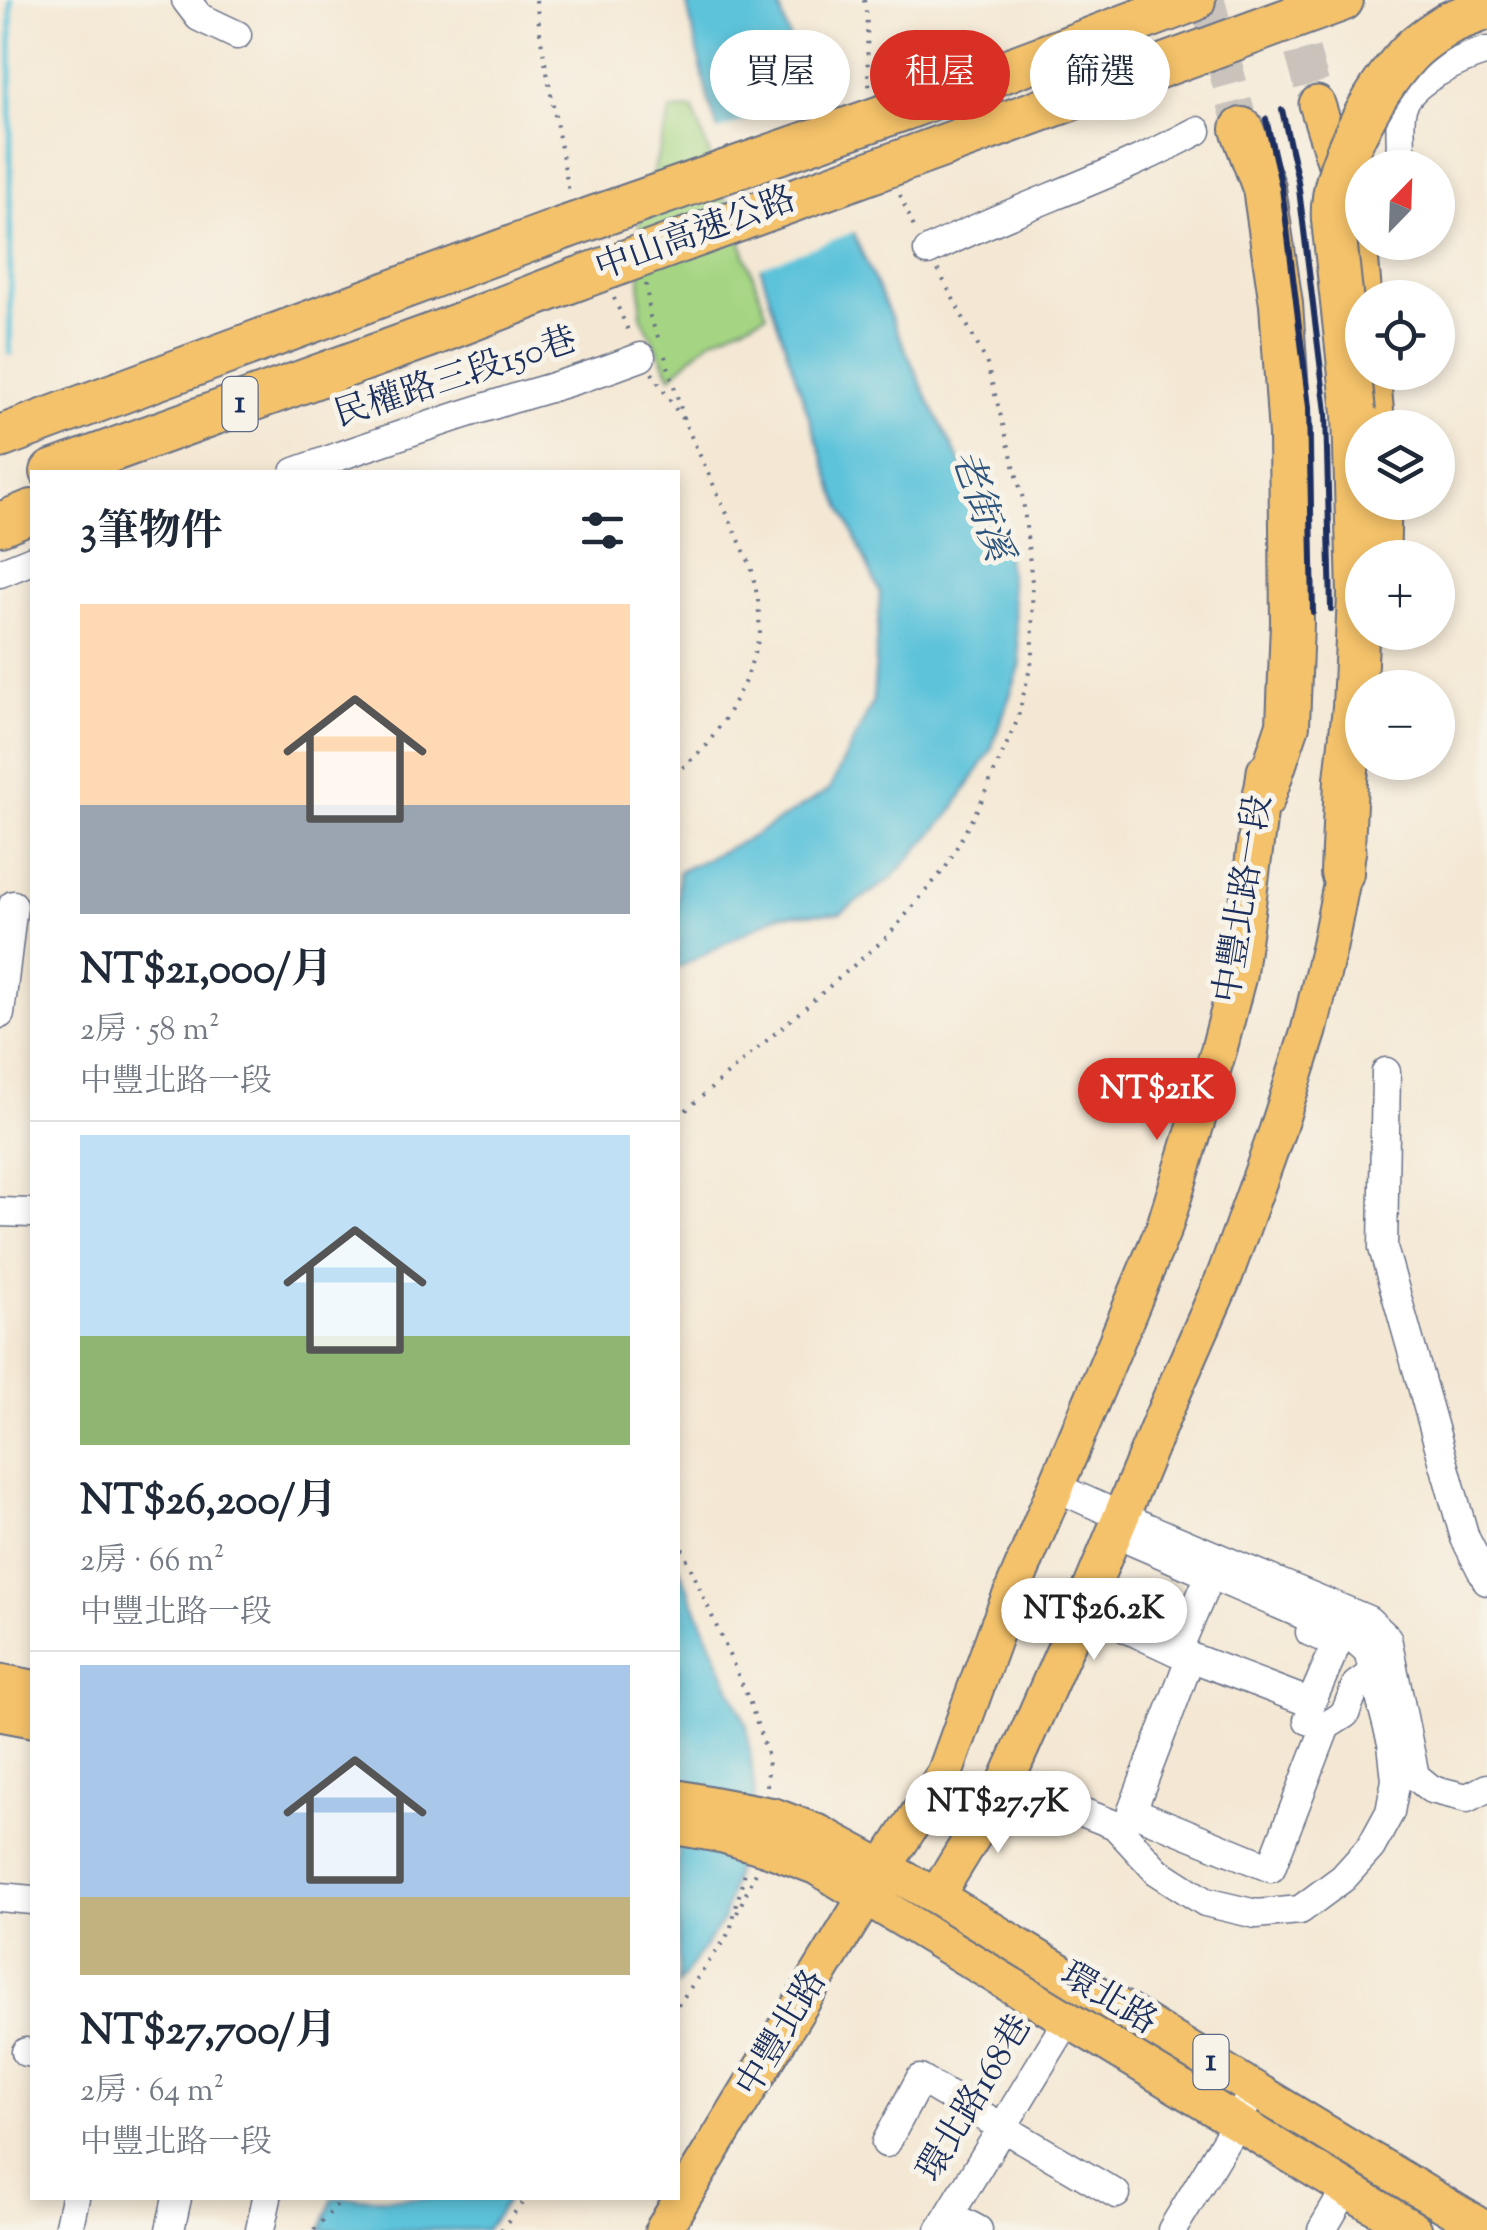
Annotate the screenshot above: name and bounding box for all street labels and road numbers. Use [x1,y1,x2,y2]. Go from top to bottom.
street label: 中山高速公路 [589,175,803,295]
street label: 民權路三段150巷 [328,316,584,442]
road number: 1 [222,377,258,431]
street label: 中豐北路一段 [1203,791,1287,1007]
street label: 環北路 [1050,1951,1166,2049]
street label: 中豐北路 [725,1961,841,2107]
street label: 環北路168巷 [906,2006,1046,2192]
road number: 1 [1194,2035,1228,2089]

